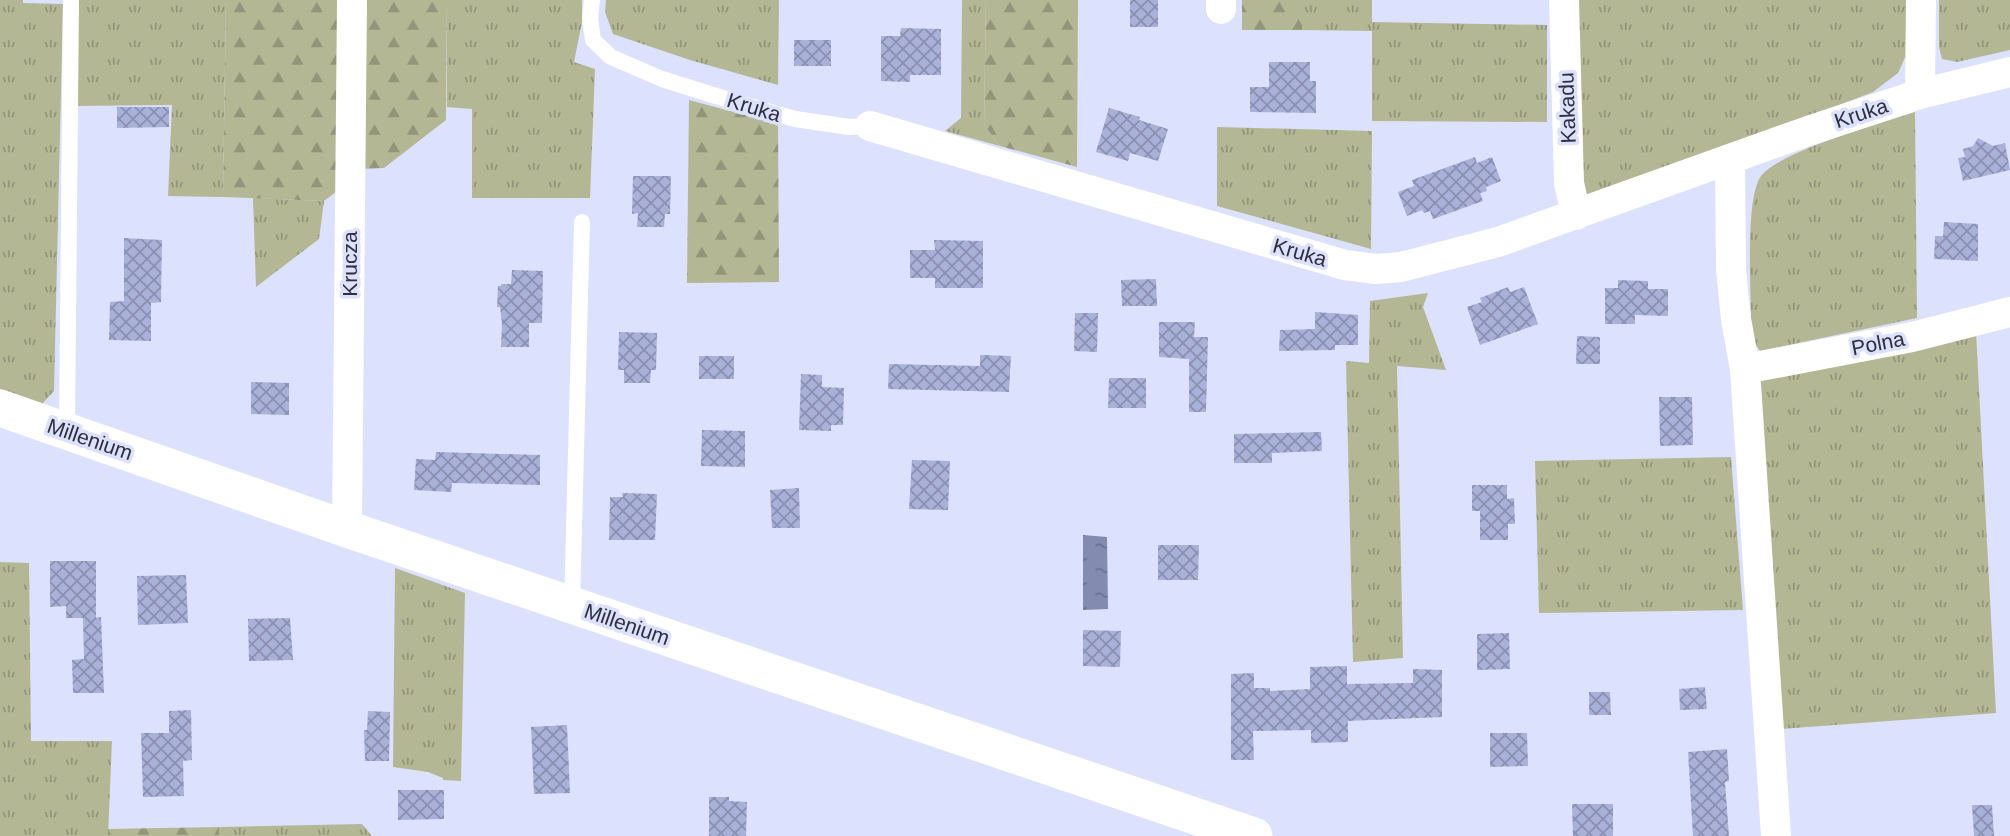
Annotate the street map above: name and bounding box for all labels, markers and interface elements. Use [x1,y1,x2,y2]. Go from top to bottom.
street label: Kakadu [1554,72,1580,144]
street label: Kruka [724,88,784,126]
street label: Kruka [1831,93,1891,132]
street label: Krucza [338,231,361,297]
street label: Kruka [1270,233,1330,271]
street label: Polna [1849,327,1907,359]
street label: Millenium [44,414,136,464]
street label: Millenium [581,599,673,649]

